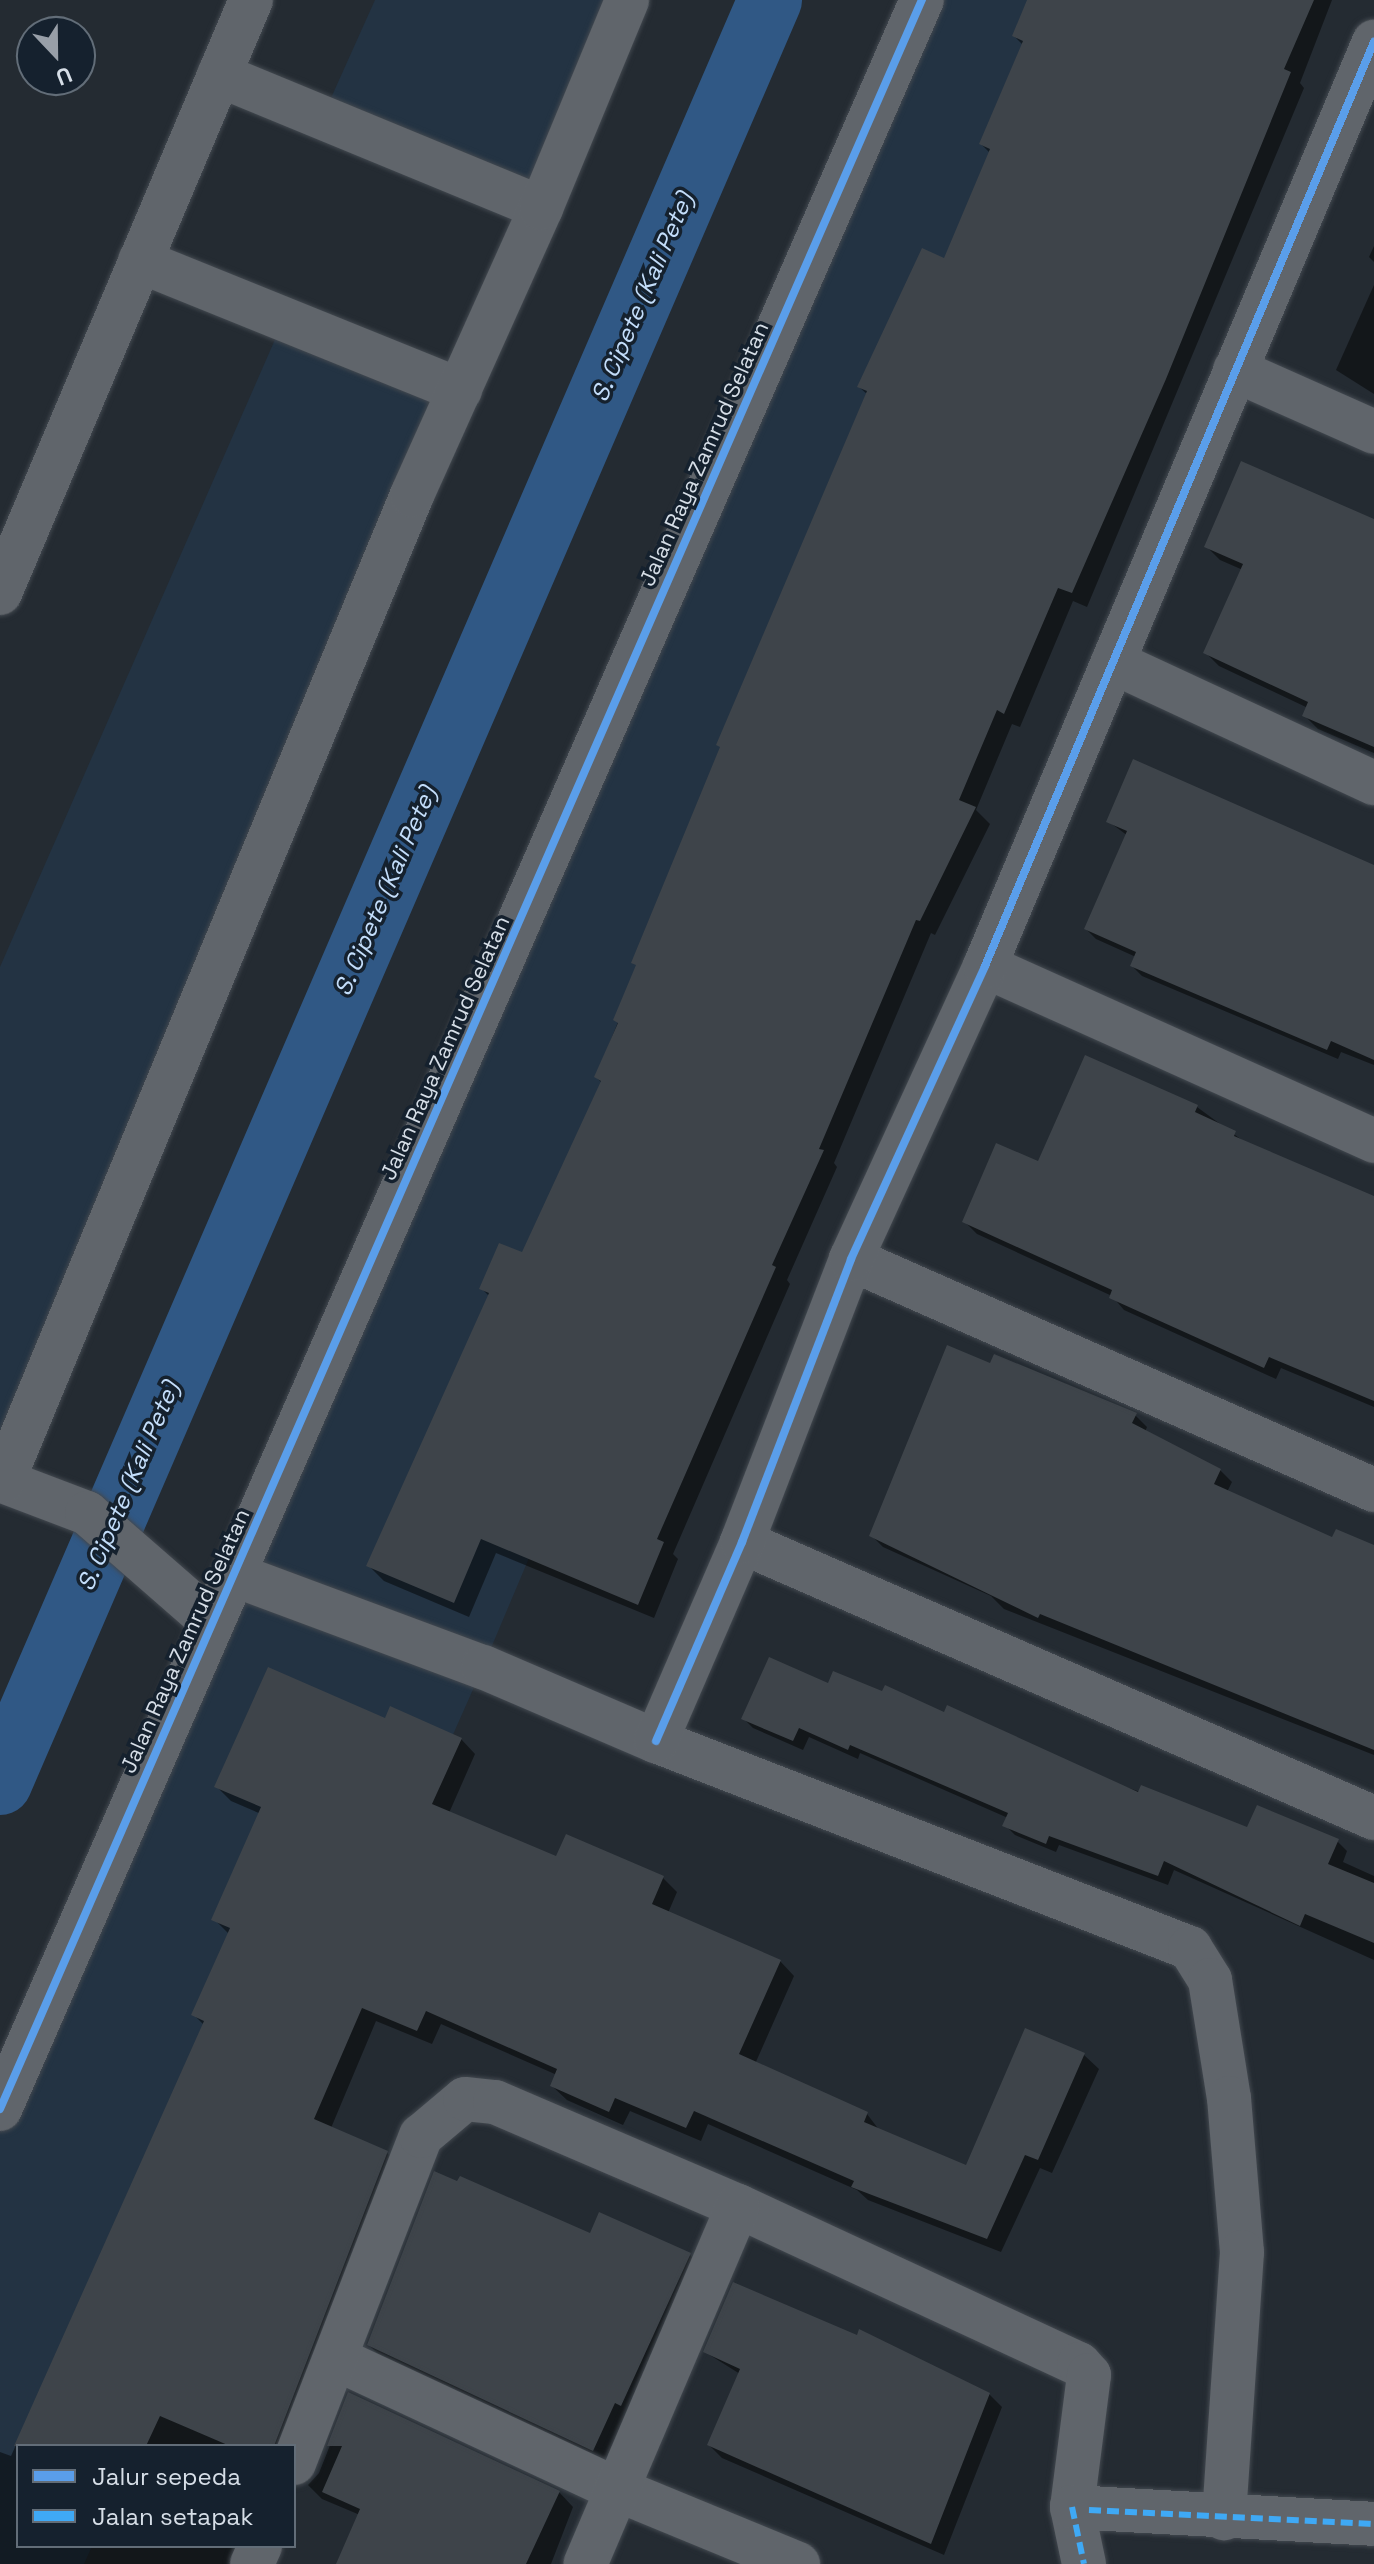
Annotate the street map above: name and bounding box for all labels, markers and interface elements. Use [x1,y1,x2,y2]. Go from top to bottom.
north arrow [16,16,96,96]
text: U [52,61,76,92]
water label: S. Cipete (Kali Pete) [585,188,699,406]
street label: Jalan Raya Zamrud Selatan [634,318,774,590]
water label: S. Cipete (Kali Pete) [328,782,442,1000]
street label: Jalan Raya Zamrud Selatan [375,912,515,1184]
water label: S. Cipete (Kali Pete) [71,1377,185,1595]
street label: Jalan Raya Zamrud Selatan [115,1505,255,1777]
legend [16,2444,296,2548]
text: Jalur sepeda [92,2461,241,2492]
text: Jalan setapak [92,2501,253,2532]

